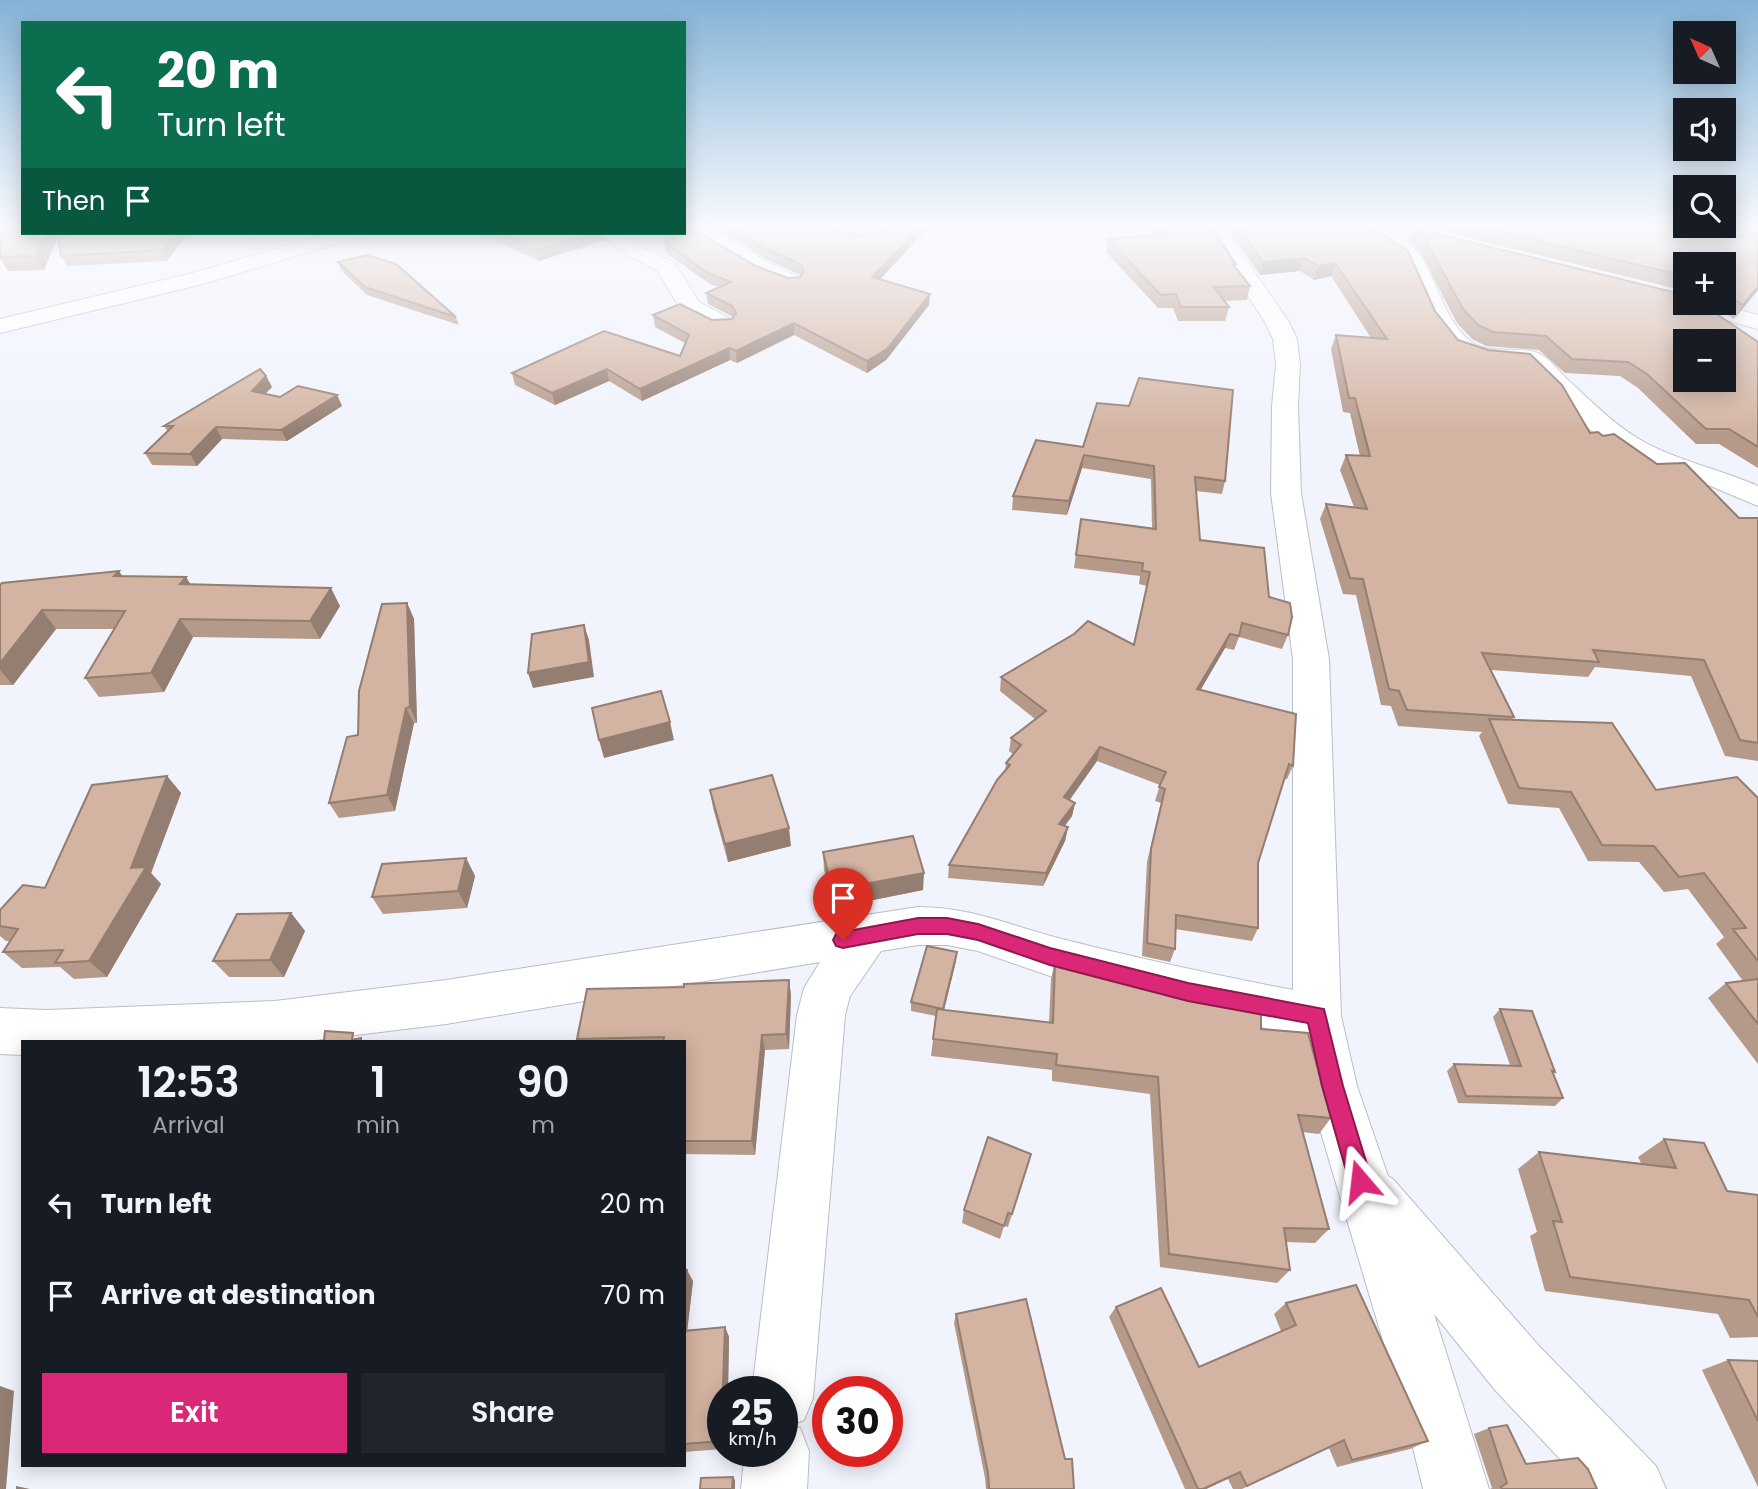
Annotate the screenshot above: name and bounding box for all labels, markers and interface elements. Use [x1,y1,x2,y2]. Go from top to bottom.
north arrow [1673,21,1736,84]
map controls [1673,21,1736,392]
text: 20 m [157,37,279,105]
icon: left [42,49,133,140]
button: sound [1673,98,1736,161]
text: Turn left [157,102,286,147]
button: search [1673,175,1736,238]
icon: arrive [119,182,157,220]
text: Then [42,183,105,219]
button: + [1673,252,1736,315]
button: − [1673,329,1736,392]
pin [813,868,873,940]
icon: arrive [824,879,862,917]
text: 12:53 [137,1053,240,1112]
text: 1 [370,1053,386,1112]
text: 90 [516,1053,570,1112]
text: Arrival [152,1109,225,1141]
text: min [356,1109,400,1141]
text: m [531,1109,555,1141]
position arrow [1323,1144,1397,1218]
icon: left [42,1186,80,1224]
text: Turn left [101,1186,212,1222]
text: 20 m [600,1186,665,1222]
icon: arrive [42,1277,80,1315]
text: Arrive at destination [101,1277,376,1313]
text: 70 m [601,1277,665,1313]
button: Exit [42,1373,347,1453]
button: Share [361,1373,665,1453]
speed limit sign: 30 [812,1376,903,1467]
text: 25 [731,1388,774,1437]
text: km/h [729,1426,776,1451]

